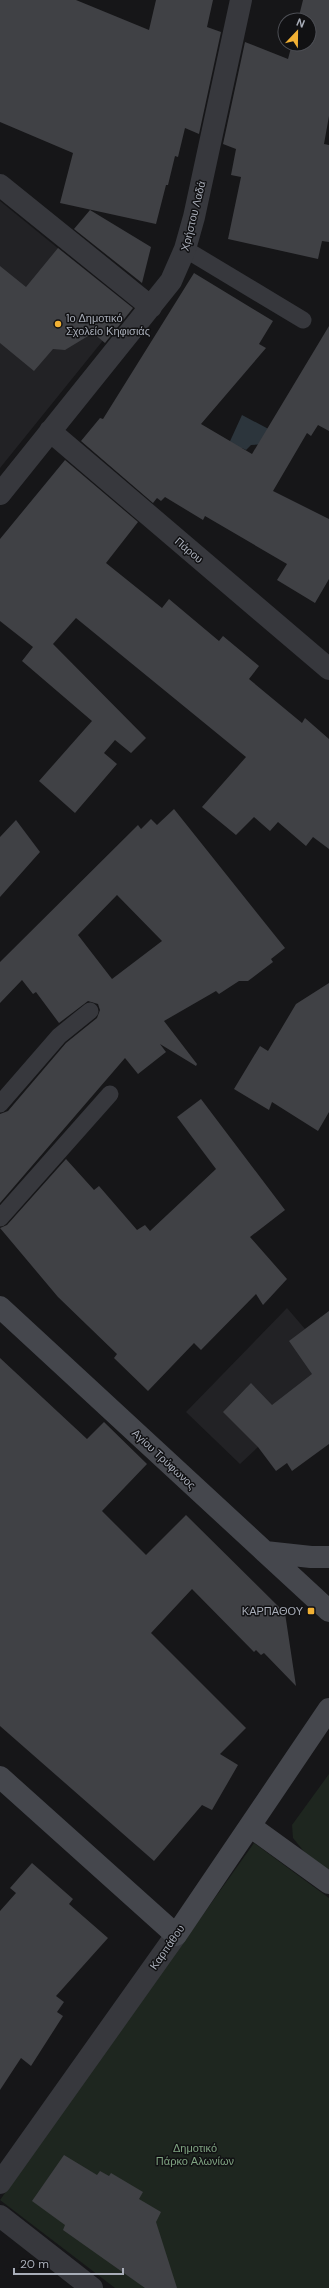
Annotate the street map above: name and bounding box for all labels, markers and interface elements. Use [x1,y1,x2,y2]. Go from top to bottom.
north arrow [277,12,317,52]
text: N [294,15,307,31]
street label: Χρήστου Λαδά [178,179,209,253]
place label: 1ο Δημοτικό Σχολείο Κηφισιάς [66,311,150,338]
marker: 1ο Δημοτικό Σχολείο Κηφισιάς [53,319,63,329]
street label: Πάρου [172,534,206,566]
street label: Αγίου Τρύφωνος [129,1426,199,1492]
place label: ΚΑΡΠΑΘΟΥ [242,1604,304,1618]
marker: ΚΑΡΠΑΘΟΥ [306,1606,316,1616]
street label: Καρπάθου [146,1922,188,1972]
park label: Δημοτικό Πάρκο Αλωνίων [156,2141,235,2168]
scale bar [14,2250,123,2276]
text: 20 m [20,2256,49,2272]

